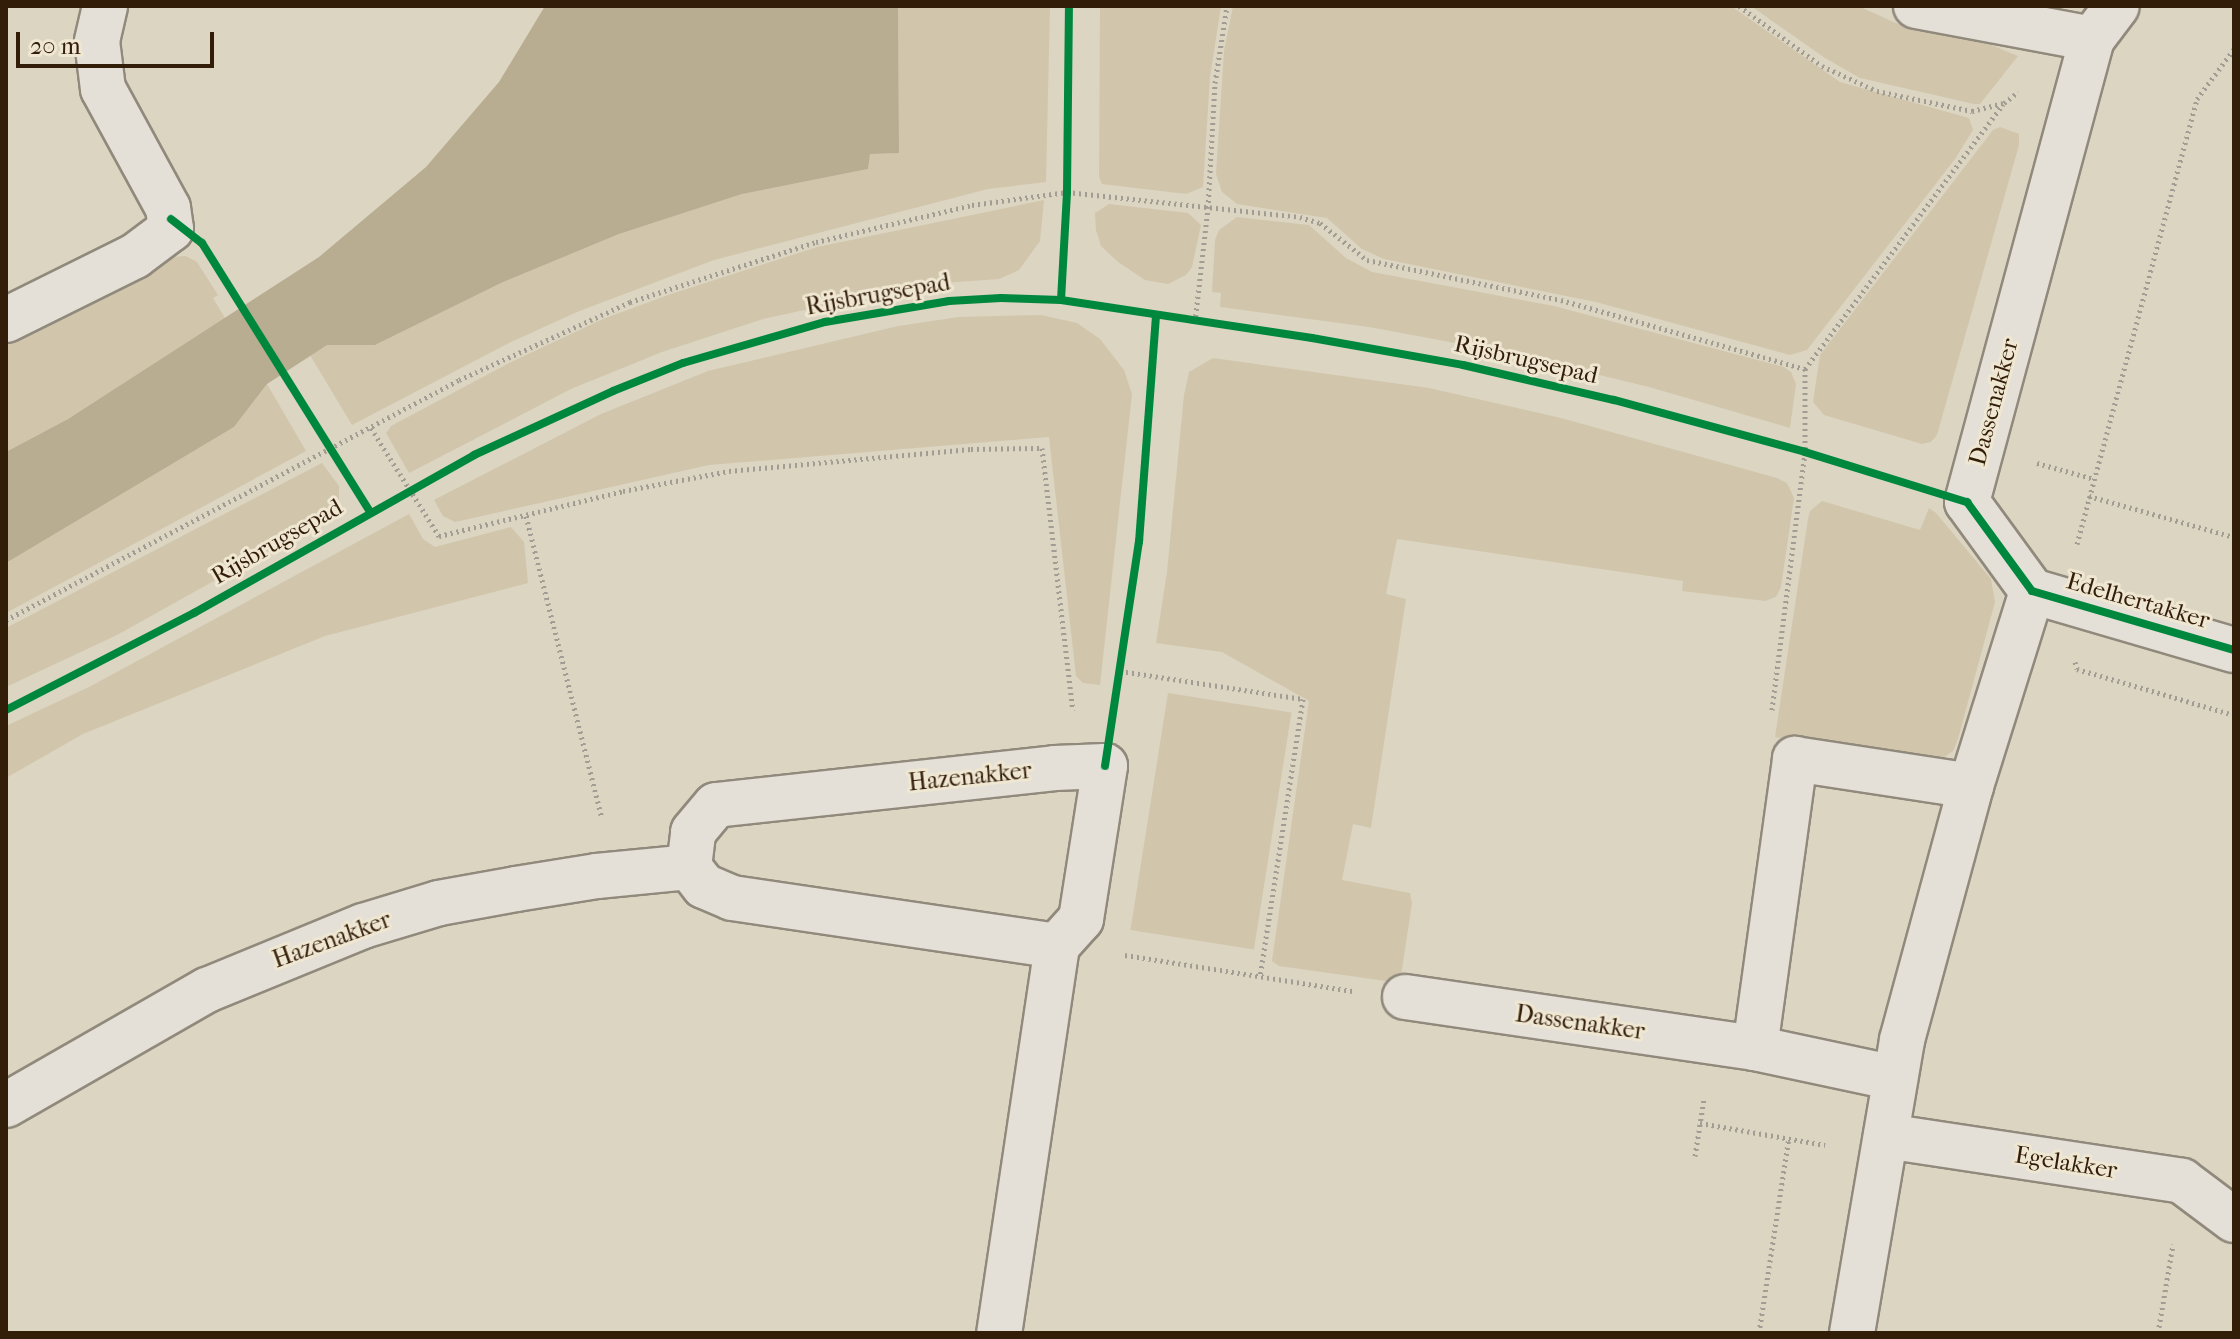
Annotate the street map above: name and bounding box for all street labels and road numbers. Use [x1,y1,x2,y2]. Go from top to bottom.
street label: Rijsbrugsepad [803,268,953,322]
street label: Rijsbrugsepad [1451,329,1601,391]
street label: Dassenakker [1963,335,2025,469]
street label: Rijsbrugsepad [206,493,348,591]
street label: Edelhertakker [2063,567,2213,635]
street label: Hazenakker [907,756,1033,798]
street label: Hazenakker [269,905,395,975]
street label: Dassenakker [1513,1000,1647,1046]
street label: Egelakker [2013,1141,2119,1185]

